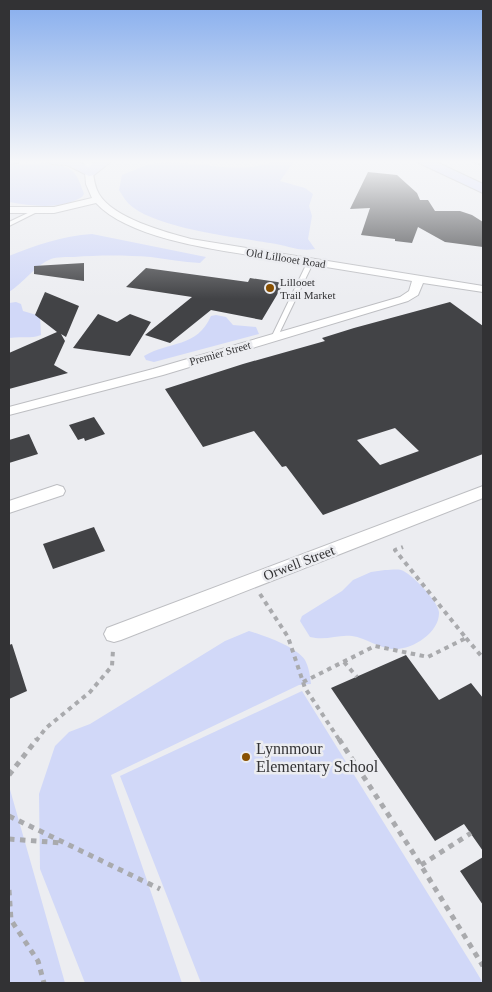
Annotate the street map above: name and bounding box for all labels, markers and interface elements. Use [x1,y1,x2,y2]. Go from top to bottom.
street label: Old Lillooet Road [246,246,327,270]
place label: Lillooet Trail Market [280,276,336,301]
marker: Lillooet Trail Market [264,282,276,294]
street label: Premier Street [188,339,252,367]
street label: Orwell Street [261,543,337,583]
place label: Lynnmour Elementary School [256,740,379,776]
marker: Lynnmour Elementary School [240,751,252,763]

